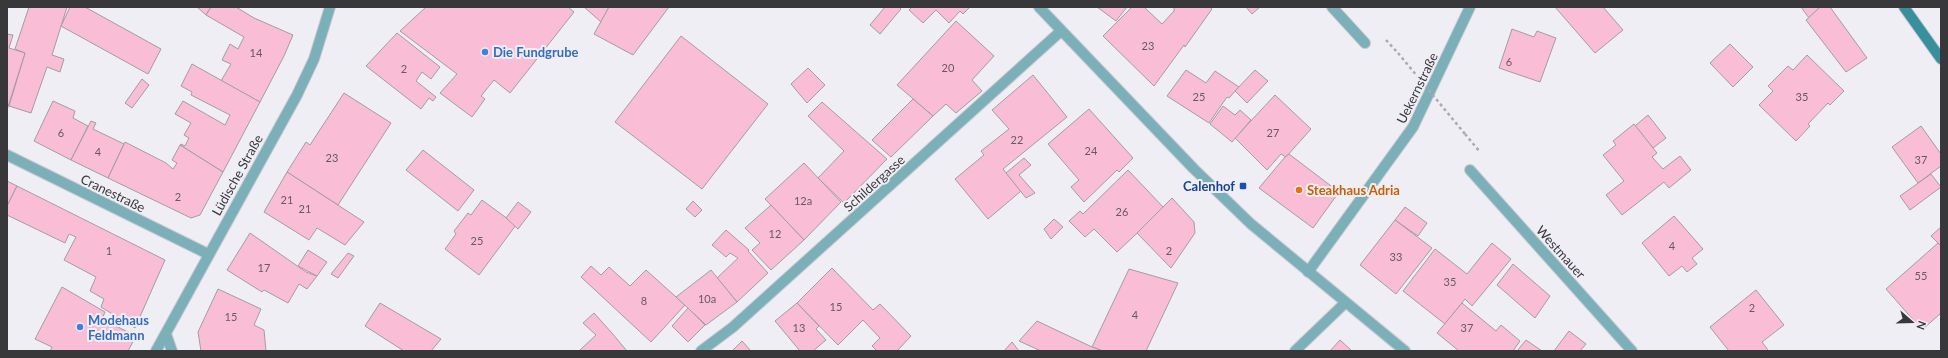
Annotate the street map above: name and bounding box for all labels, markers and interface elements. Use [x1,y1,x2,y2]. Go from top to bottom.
house number: 23 [1142,39,1154,52]
place label: Die Fundgrube [493,44,579,60]
house number: 14 [250,46,263,59]
marker: Die Fundgrube [480,47,490,57]
street label: Uekernstraße [1393,50,1441,126]
house number: 6 [1506,55,1512,68]
house number: 20 [942,61,955,74]
house number: 2 [401,62,407,75]
house number: 25 [1193,90,1205,103]
house number: 35 [1796,90,1808,103]
house number: 6 [58,126,64,139]
house number: 27 [1267,126,1279,139]
street label: Lüdische Straße [208,132,266,218]
house number: 22 [1011,133,1023,146]
house number: 24 [1085,144,1098,157]
house number: 4 [95,145,102,158]
house number: 23 [326,151,338,164]
street label: Schildergasse [840,151,908,215]
house number: 37 [1915,153,1927,166]
street label: Cranestraße [78,171,148,216]
place label: Calenhof [1183,178,1235,194]
marker: Calenhof [1238,181,1248,191]
place label: Steakhaus Adria [1307,182,1400,198]
marker: Steakhaus Adria [1294,185,1304,195]
house number: 2 [175,190,181,203]
house number: 21 [281,193,293,206]
house number: 12a [794,194,812,207]
house number: 21 [299,202,311,215]
house number: 26 [1116,205,1128,218]
street label: Westmauer [1533,222,1589,282]
house number: 12 [769,227,781,240]
house number: 25 [471,234,483,247]
house number: 4 [1669,239,1676,252]
house number: 1 [106,244,112,257]
house number: 2 [1166,244,1172,257]
house number: 33 [1390,250,1402,263]
house number: 17 [258,261,270,274]
house number: 55 [1915,269,1927,282]
house number: 35 [1444,275,1456,288]
house number: 10a [698,292,716,305]
house number: 8 [641,294,647,307]
house number: 15 [830,300,842,313]
house number: 2 [1749,301,1755,314]
north arrow [1892,302,1932,342]
house number: 4 [1132,308,1139,321]
house number: 15 [225,310,237,323]
place label: Modehaus Feldmann [88,312,149,343]
text: N [1914,319,1929,332]
house number: 13 [793,321,805,334]
house number: 37 [1461,321,1473,334]
marker: Modehaus Feldmann [75,322,85,332]

